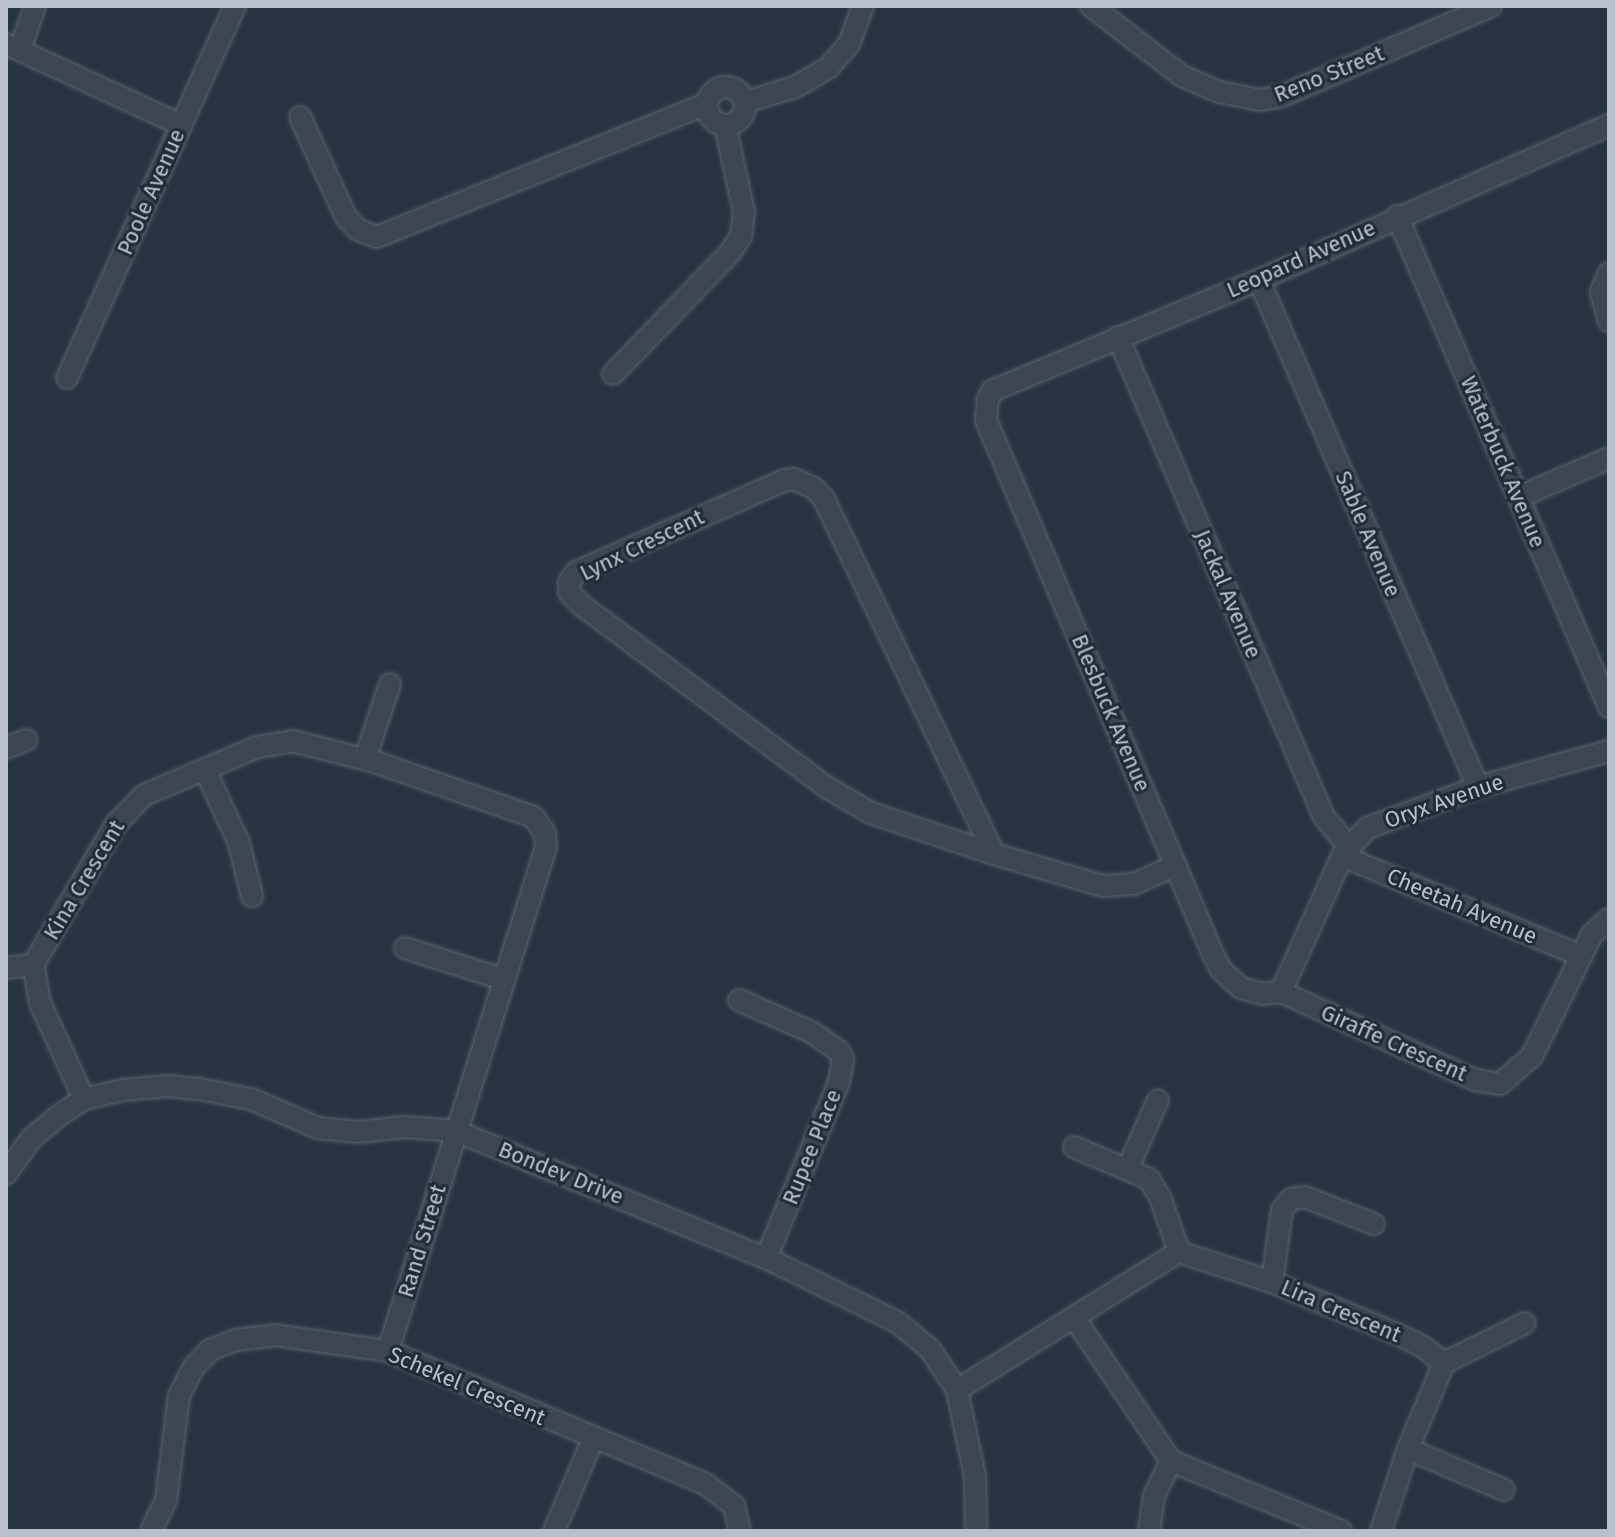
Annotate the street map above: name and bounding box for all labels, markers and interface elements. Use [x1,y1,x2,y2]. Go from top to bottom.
street label: Reno Street [1270,40,1388,108]
street label: Poole Avenue [111,125,191,259]
street label: Leopard Avenue [1223,214,1379,304]
street label: Waterbuck Avenue [1455,372,1551,552]
street label: Sable Avenue [1330,467,1406,601]
street label: Lynx Crescent [576,504,708,586]
street label: Jackal Avenue [1189,526,1267,662]
street label: Blesbuck Avenue [1066,630,1156,796]
street label: Oryx Avenue [1381,768,1507,834]
street label: Kina Crescent [38,815,130,945]
street label: Cheetah Avenue [1383,862,1541,950]
street label: Giraffe Crescent [1317,999,1471,1087]
street label: Rupee Place [777,1086,847,1208]
street label: Bondev Drive [495,1136,627,1210]
street label: Rand Street [392,1181,452,1301]
street label: Lira Crescent [1277,1274,1405,1348]
street label: Schekel Crescent [385,1341,549,1431]

